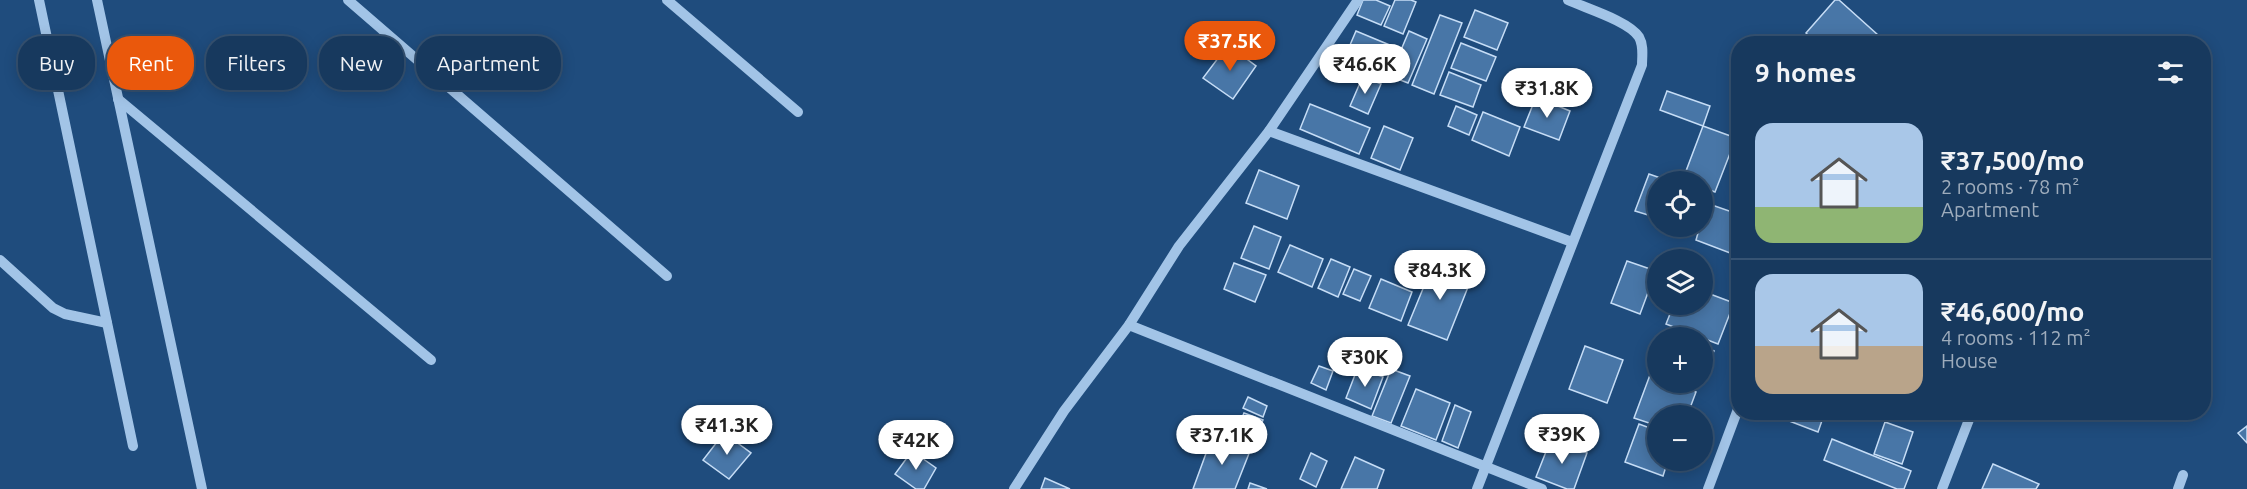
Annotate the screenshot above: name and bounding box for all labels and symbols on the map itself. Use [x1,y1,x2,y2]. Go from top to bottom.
pin: ₹37.5K [1181,21,1279,72]
pin: ₹46.6K [1316,44,1414,95]
pin: ₹31.8K [1498,68,1596,119]
pin: ₹84.3K [1391,250,1489,301]
pin: ₹30K [1329,337,1401,388]
pin: ₹41.3K [678,405,776,456]
pin: ₹39K [1526,414,1598,465]
pin: ₹37.1K [1173,415,1271,466]
pin: ₹42K [880,420,952,471]

